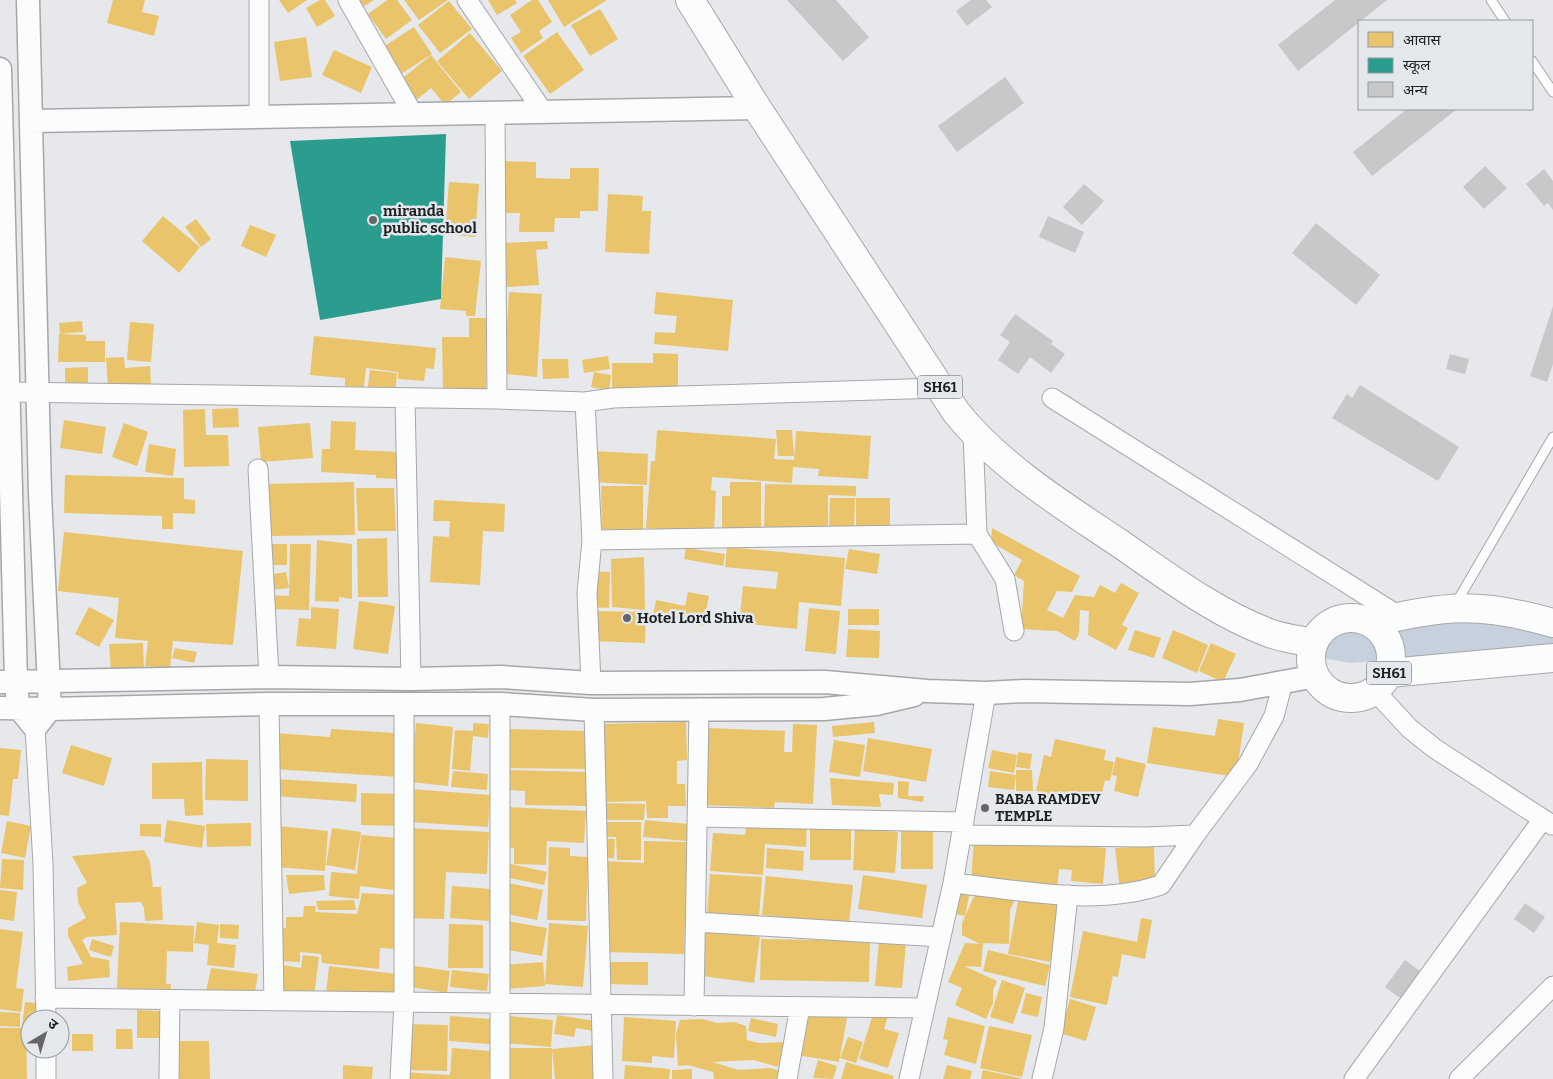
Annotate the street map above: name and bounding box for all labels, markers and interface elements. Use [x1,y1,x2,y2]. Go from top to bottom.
legend [1358,20,1533,110]
text: आवास [1403,31,1442,49]
text: स्कूल [1403,56,1431,75]
text: अन्य [1403,81,1428,99]
place label: miranda public school [383,202,477,237]
marker: miranda public school [367,214,379,226]
road number: SH61 [918,376,962,398]
place label: Hotel Lord Shiva [637,609,754,627]
marker: Hotel Lord Shiva [621,612,633,624]
road number: SH61 [1366,661,1412,684]
place label: BABA RAMDEV TEMPLE [995,790,1101,825]
marker: BABA RAMDEV TEMPLE [979,802,991,814]
north arrow [20,1009,70,1059]
text: उ [44,1015,62,1034]

